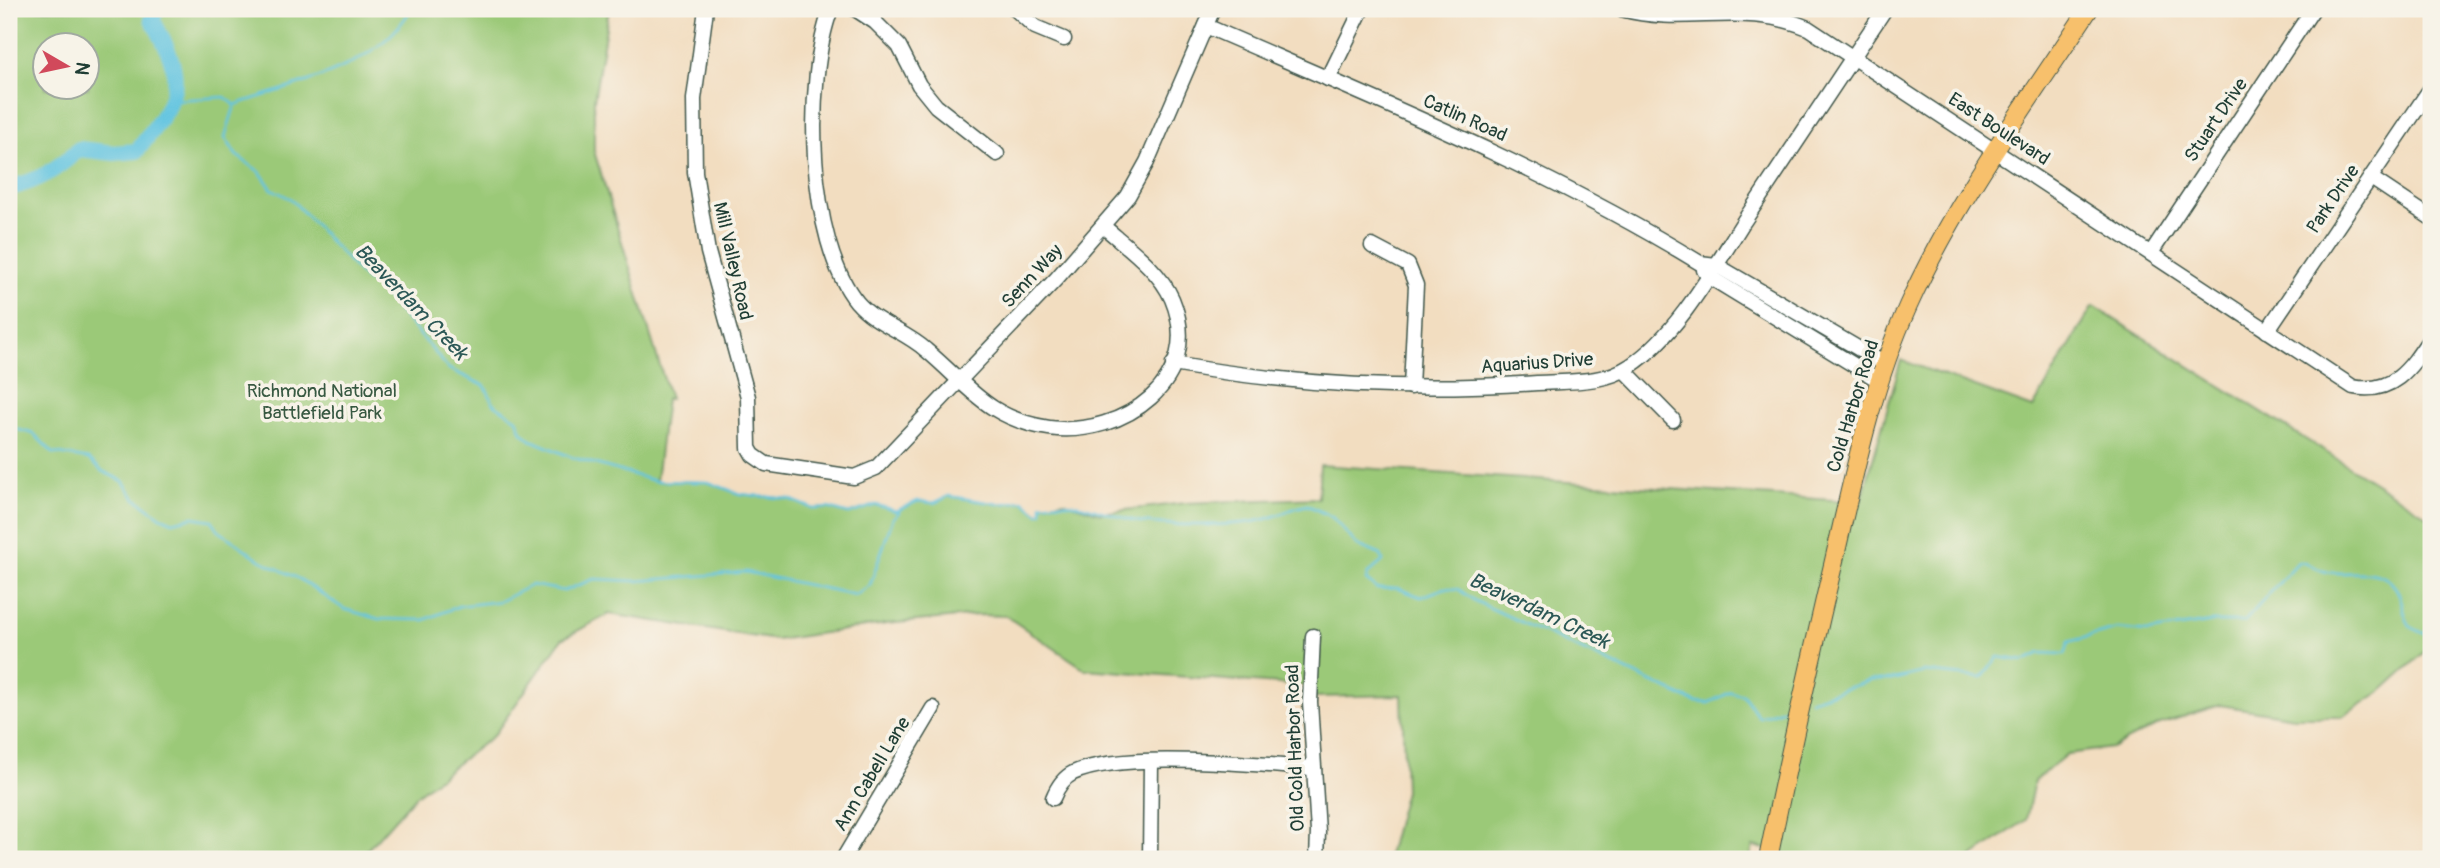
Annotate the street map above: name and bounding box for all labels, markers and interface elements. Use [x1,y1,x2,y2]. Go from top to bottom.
north arrow [32,32,102,102]
text: N [69,60,95,77]
street label: Stuart Drive [2179,73,2253,167]
street label: East Boulevard [1944,87,2054,171]
street label: Catlin Road [1419,89,1511,147]
street label: Park Drive [2301,159,2365,238]
street label: Mill Valley Road [708,200,758,322]
water label: Beaverdam Creek [349,238,475,368]
street label: Senn Way [996,239,1068,313]
street label: Cold Harbor Road [1821,337,1885,475]
street label: Aquarius Drive [1480,347,1595,379]
park label: Richmond National Battlefield Park [247,379,397,425]
water label: Beaverdam Creek [1465,567,1615,656]
street label: Old Cold Harbor Road [1280,664,1310,832]
street label: Ann Cabell Lane [828,712,916,836]

